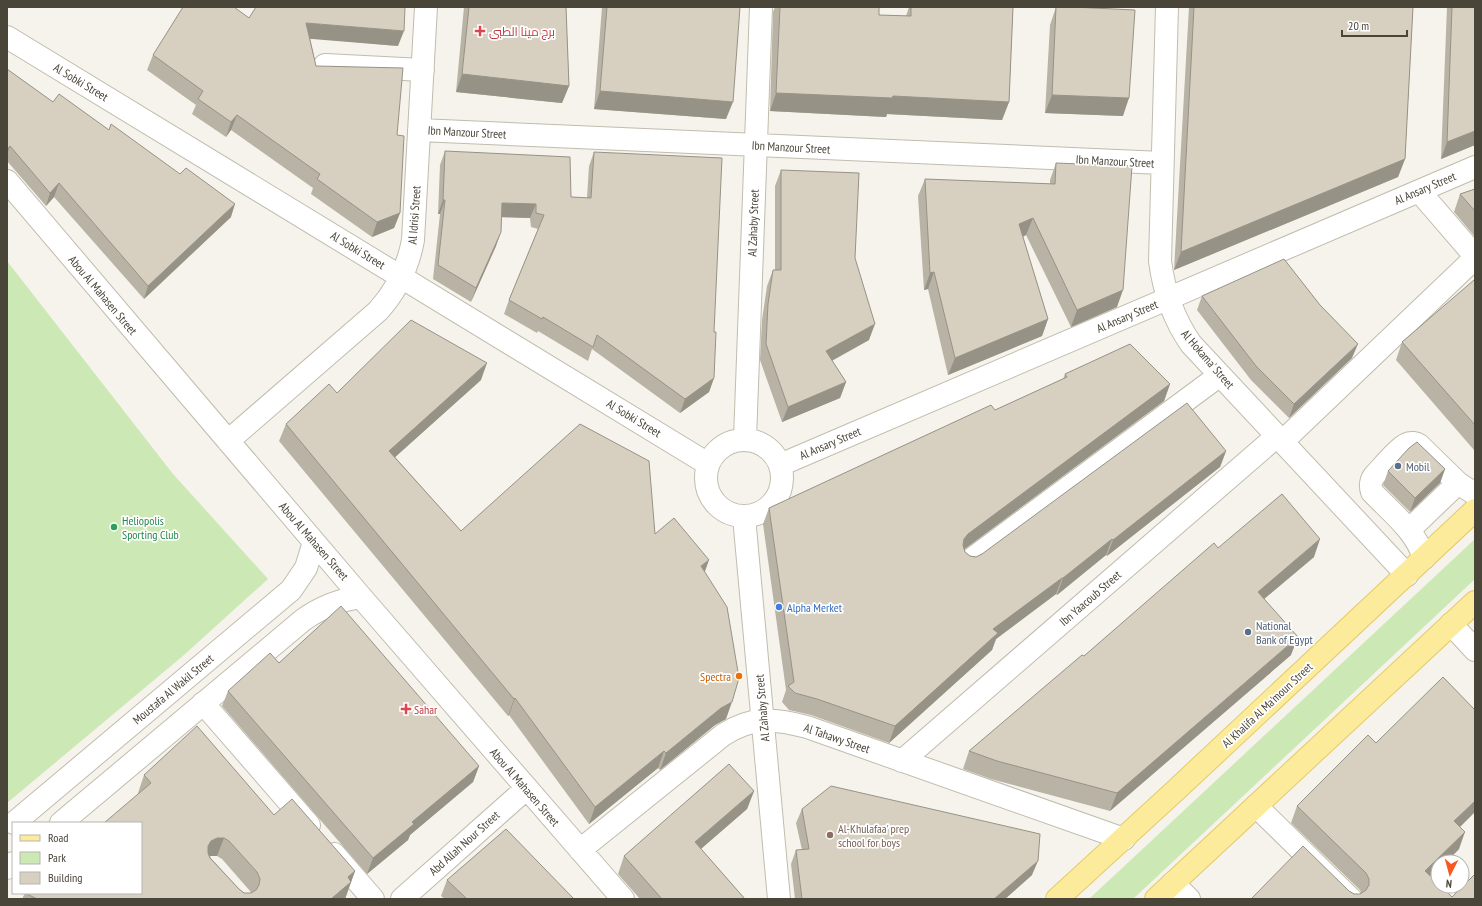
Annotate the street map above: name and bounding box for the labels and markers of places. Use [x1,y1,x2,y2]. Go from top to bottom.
place label: برج مينا الطبى [489,24,555,40]
marker: برج مينا الطبى [474,25,486,37]
place label: Mobil [1406,459,1430,474]
marker: Mobil [1393,461,1403,471]
place label: Heliopolis Sporting Club [122,513,179,542]
marker: Heliopolis Sporting Club [109,522,119,532]
place label: Alpha Merket [787,600,843,615]
marker: Alpha Merket [774,602,784,612]
place label: National Bank of Egypt [1256,618,1313,647]
marker: National Bank of Egypt [1243,627,1253,637]
place label: Spectra [700,669,731,684]
marker: Spectra [734,671,744,681]
place label: Sahar [414,702,438,717]
marker: Sahar [401,704,411,714]
place label: Al-Khulafaa' prep school for boys [838,821,909,850]
marker: Al-Khulafaa' prep school for boys [825,830,835,840]

